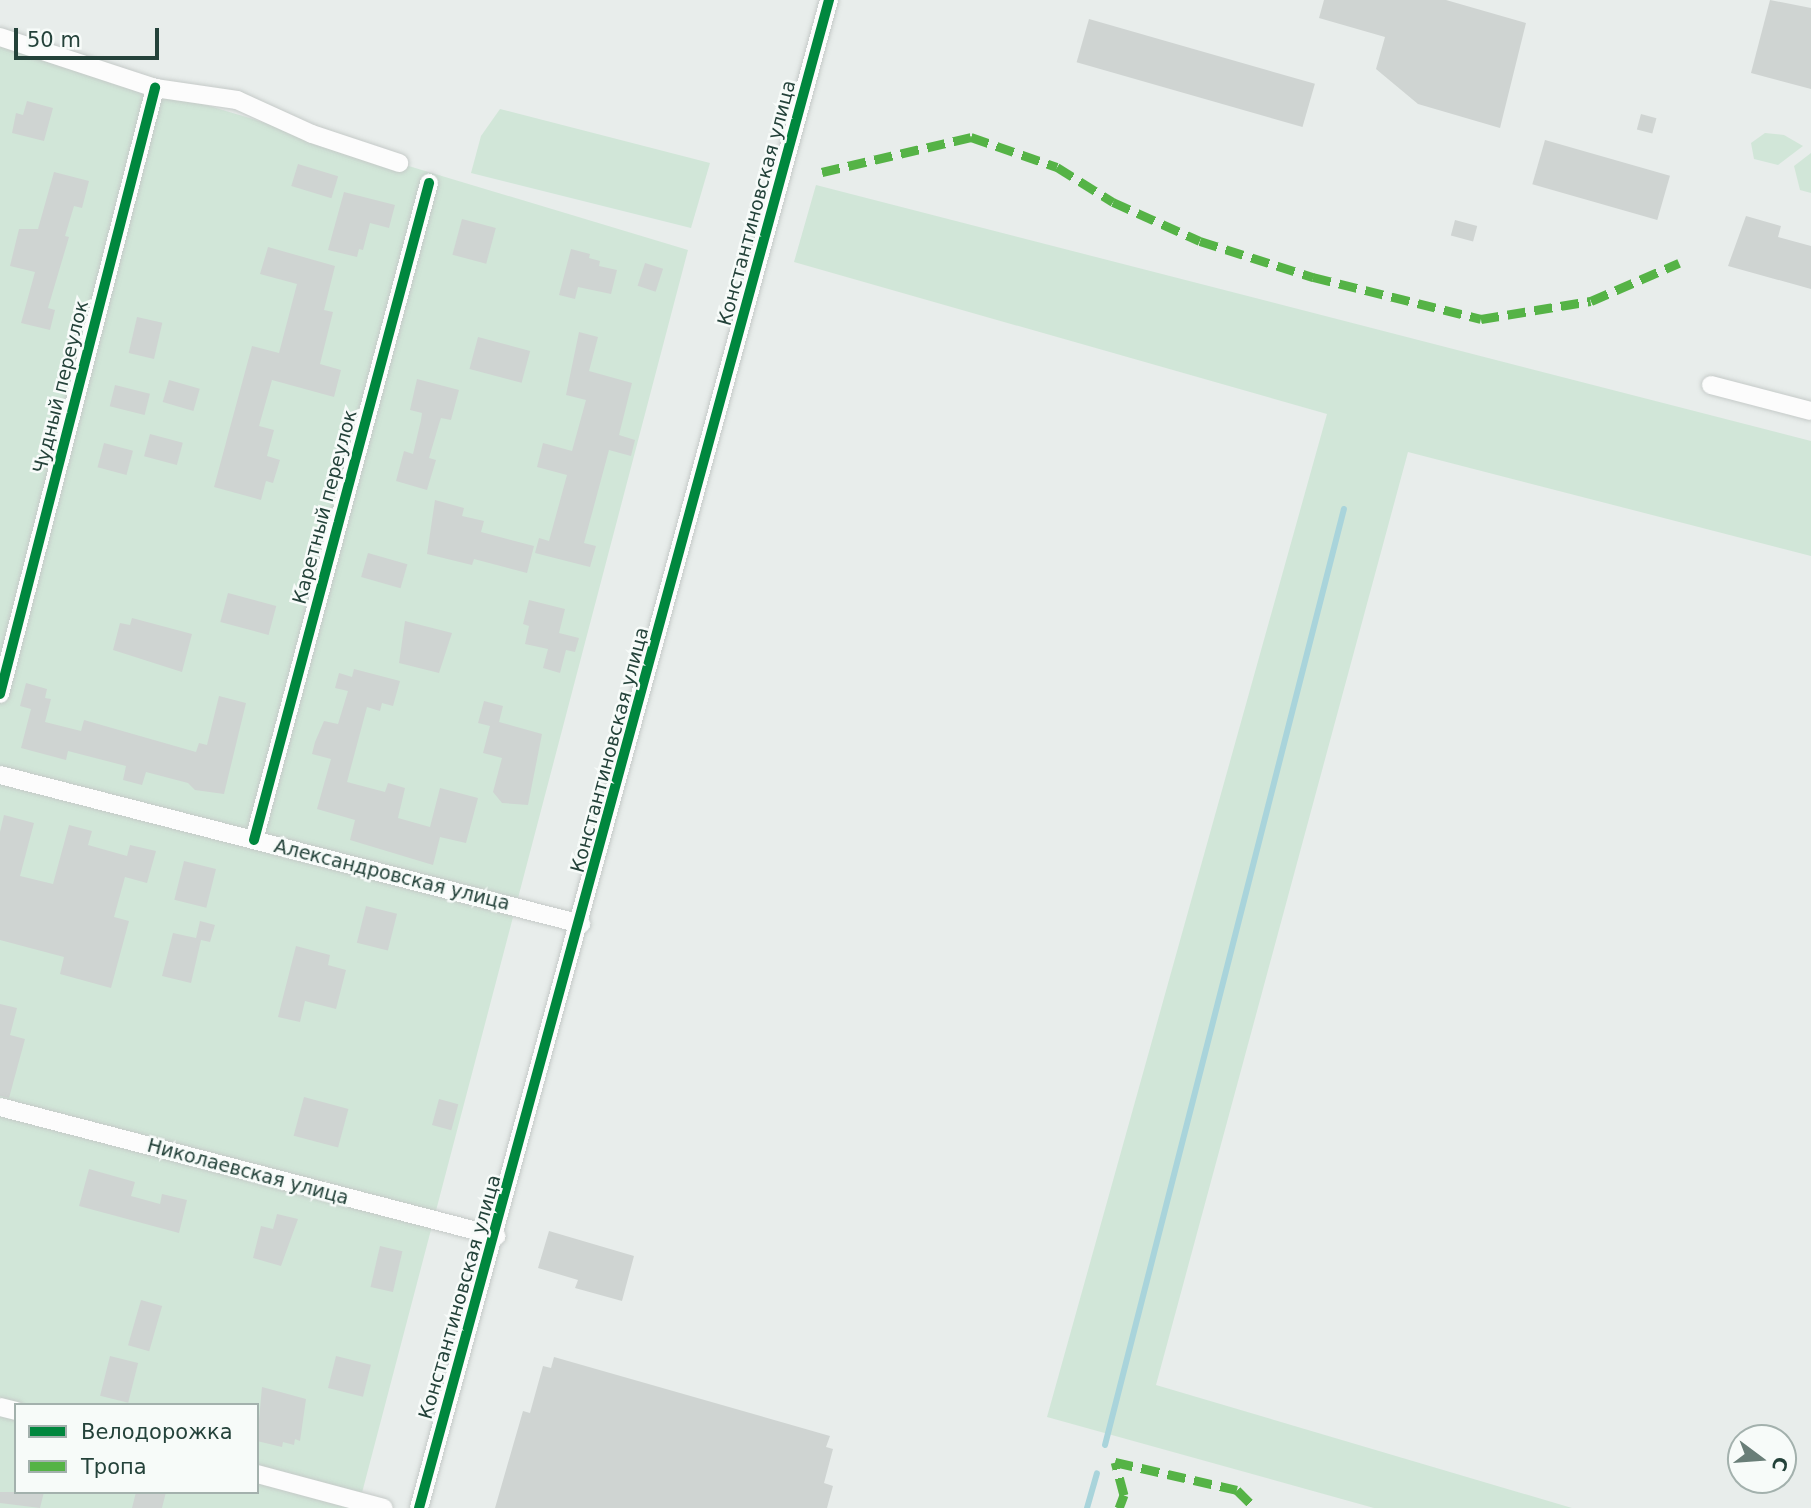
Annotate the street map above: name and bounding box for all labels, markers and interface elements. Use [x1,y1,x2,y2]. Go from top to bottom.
scale bar [18,14,163,58]
text: 50 m [27,28,81,52]
street label: Константиновская улица [713,78,801,328]
street label: Чудный переулок [28,298,94,476]
street label: Каретный переулок [288,407,362,607]
street label: Константиновская улица [566,625,654,875]
street label: Александровская улица [272,835,512,915]
street label: Николаевская улица [145,1134,351,1210]
street label: Константиновская улица [414,1172,506,1422]
legend [14,1403,259,1494]
text: Велодорожка [81,1420,233,1444]
north arrow [1727,1424,1797,1494]
text: С [1768,1454,1793,1474]
text: Тропа [81,1455,147,1479]

